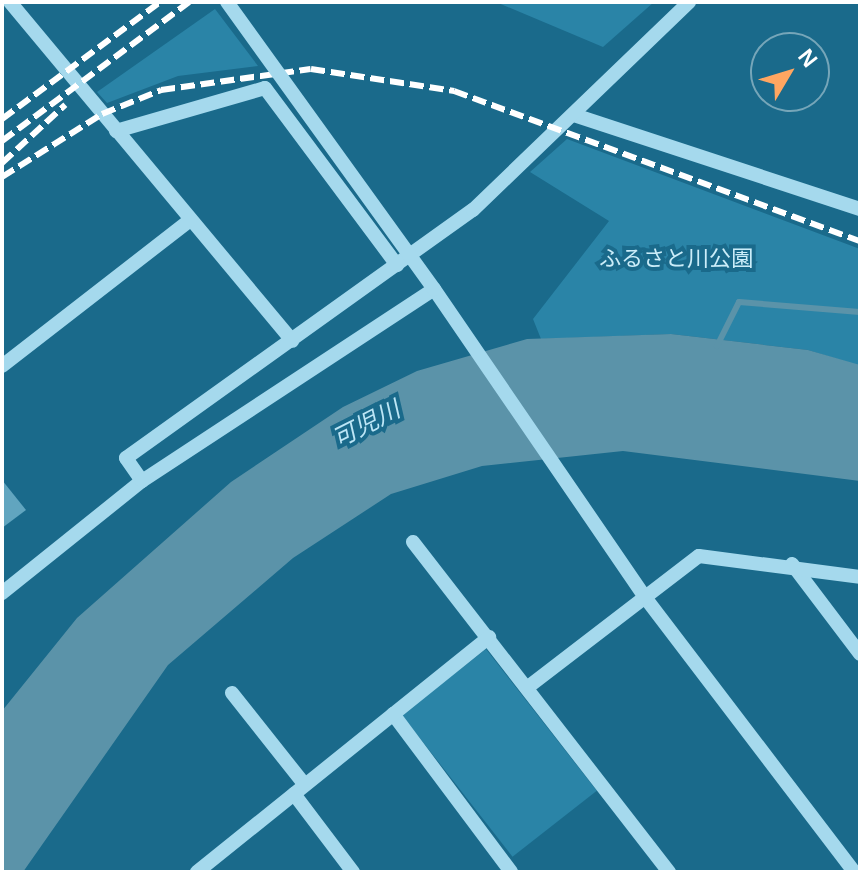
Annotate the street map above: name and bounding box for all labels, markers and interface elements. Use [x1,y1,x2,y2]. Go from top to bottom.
north arrow [750,32,830,112]
text: N [793,44,822,72]
park label: ふるさと川公園 [599,246,753,272]
water label: 可児川 [327,395,405,453]

